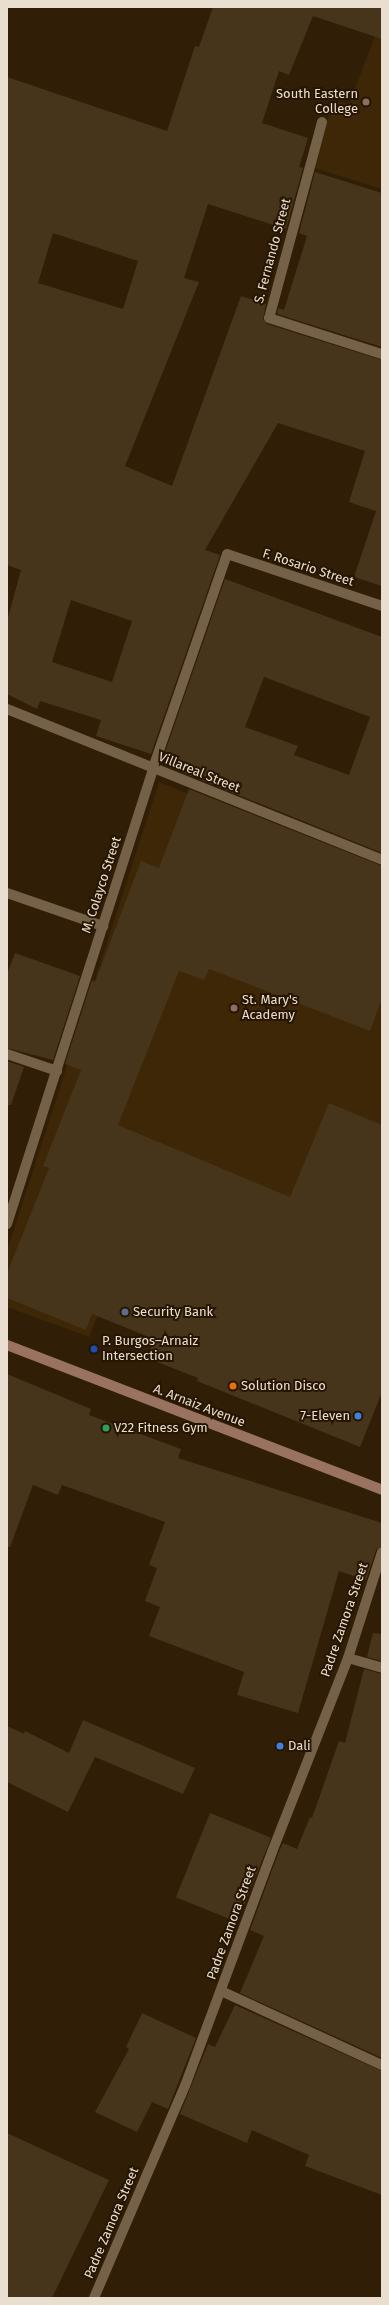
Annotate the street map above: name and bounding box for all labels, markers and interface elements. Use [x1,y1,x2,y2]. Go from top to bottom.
place label: South Eastern College [276,87,358,118]
marker: South Eastern College [361,97,371,107]
street label: S. Fernando Street [251,197,295,305]
street label: F. Rosario Street [260,546,356,590]
street label: Villareal Street [156,750,242,796]
street label: M. Colayco Street [79,835,125,935]
place label: St. Mary's Academy [242,993,298,1024]
marker: St. Mary's Academy [229,1003,239,1013]
place label: Security Bank [133,1304,213,1320]
marker: Security Bank [120,1307,130,1317]
place label: P. Burgos–Arnaiz Intersection [102,1334,198,1365]
marker: P. Burgos–Arnaiz Intersection [89,1344,99,1354]
place label: Solution Disco [241,1378,326,1394]
street label: A. Arnaiz Avenue [151,1381,247,1431]
marker: Solution Disco [228,1381,238,1391]
place label: 7-Eleven [300,1408,350,1424]
marker: 7-Eleven [353,1411,363,1421]
place label: V22 Fitness Gym [114,1420,208,1436]
marker: V22 Fitness Gym [101,1423,111,1433]
street label: Padre Zamora Street [318,1561,372,1679]
place label: Dali [288,1738,311,1754]
marker: Dali [275,1741,285,1751]
street label: Padre Zamora Street [204,1864,260,1982]
street label: Padre Zamora Street [81,2165,143,2281]

